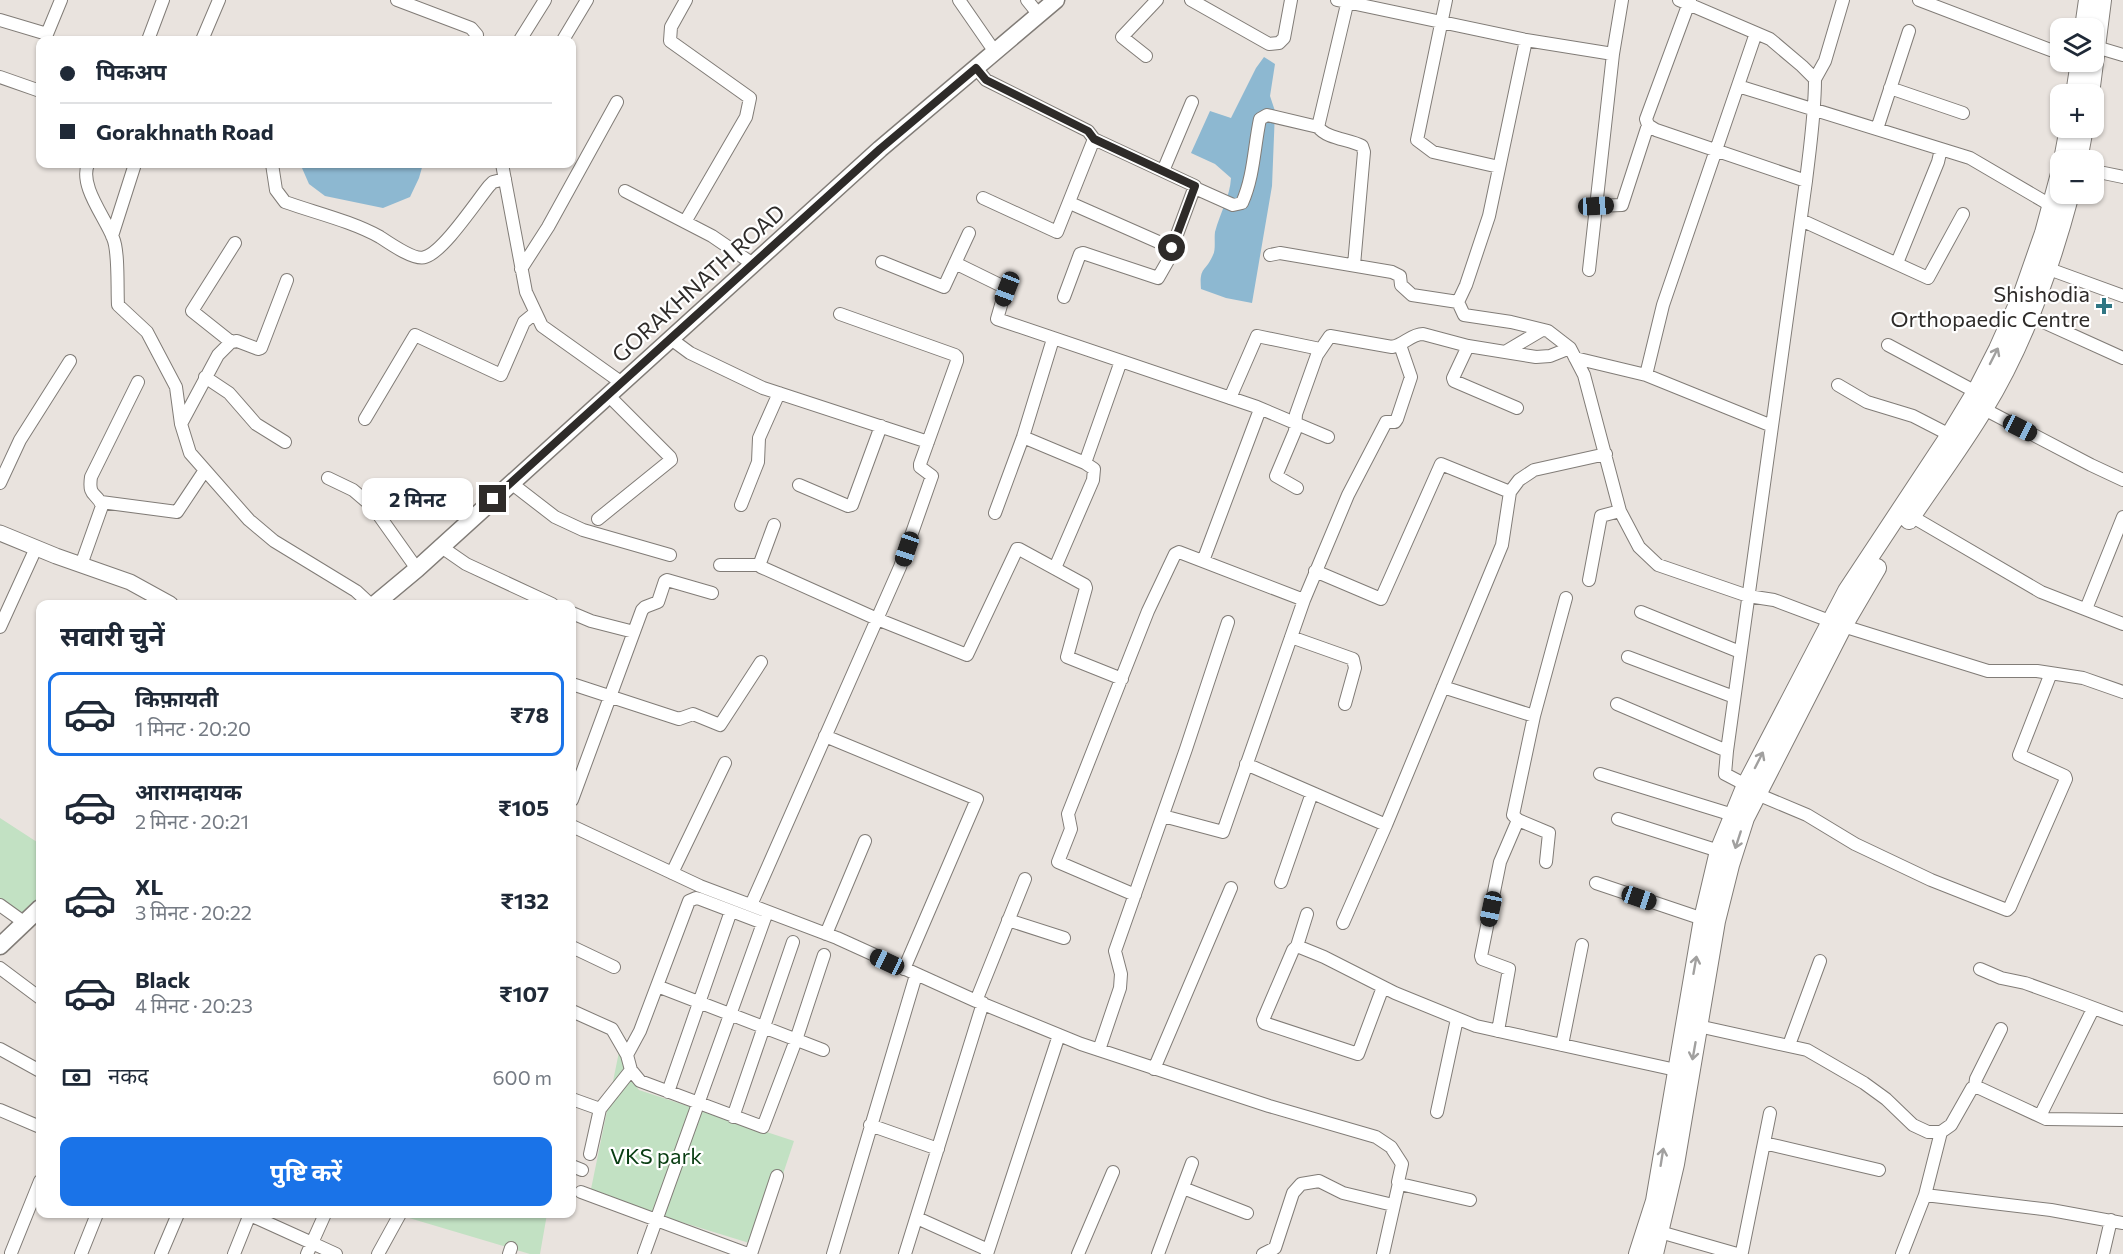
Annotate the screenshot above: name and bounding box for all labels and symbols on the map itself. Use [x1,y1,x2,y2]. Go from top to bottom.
car [1578,196,1614,216]
street label: GORAKHNATH ROAD [606,198,790,368]
route start [1158,234,1185,261]
car [992,269,1022,309]
place label: Shishodia Orthopaedic Centre [1891,280,2090,332]
marker: Shishodia Orthopaedic Centre [2095,297,2113,315]
one-way arrow [1989,347,2001,365]
car [2000,412,2040,444]
callout: 2 मिनट [361,478,472,520]
route end [479,485,506,512]
car [893,529,921,569]
one-way arrow [1753,752,1765,769]
one-way arrow [1732,830,1743,849]
car [1619,884,1659,912]
car [1478,890,1504,928]
car [867,946,907,978]
one-way arrow [1690,955,1701,975]
one-way arrow [1688,1041,1699,1061]
park label: VKS park [610,1142,702,1169]
one-way arrow [1656,1147,1667,1167]

